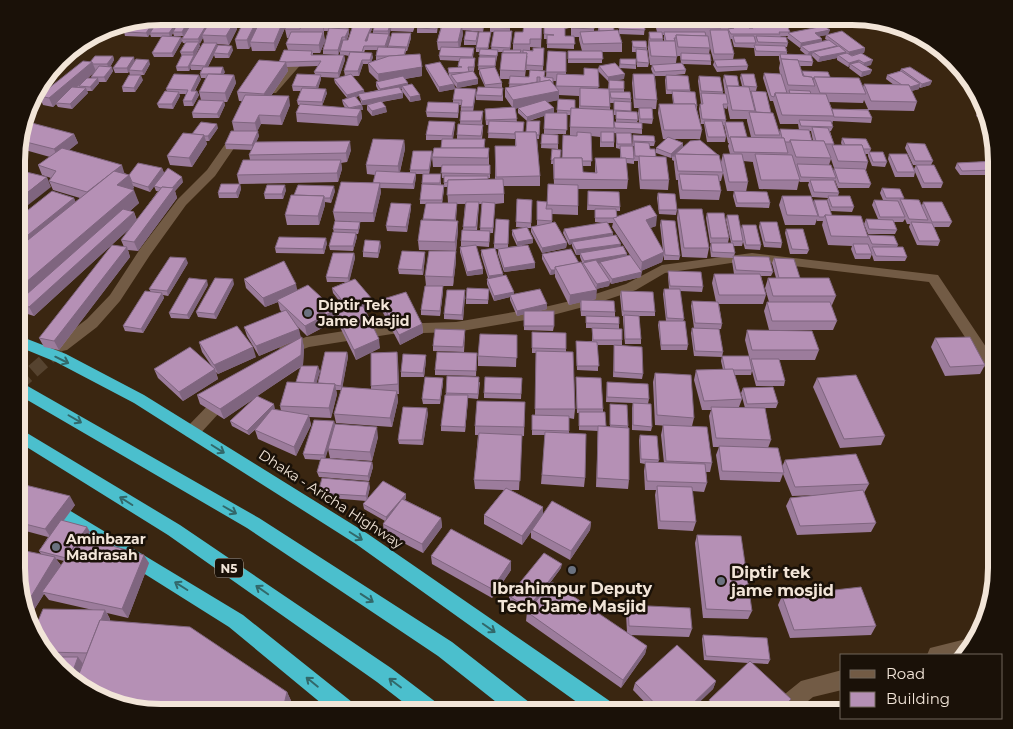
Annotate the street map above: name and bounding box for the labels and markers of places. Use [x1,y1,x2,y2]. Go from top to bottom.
place label: Diptir Tek Jame Masjid [317,296,409,330]
marker: Diptir Tek Jame Masjid [302,307,314,319]
place label: Aminbazar Madrasah [65,530,146,564]
marker: Aminbazar Madrasah [50,541,62,553]
place label: Diptir tek jame mosjid [729,563,834,600]
marker: Ibrahimpur Deputy Tech Jame Masjid [566,564,578,576]
marker: Diptir tek jame mosjid [715,575,727,587]
place label: Ibrahimpur Deputy Tech Jame Masjid [492,579,652,616]

